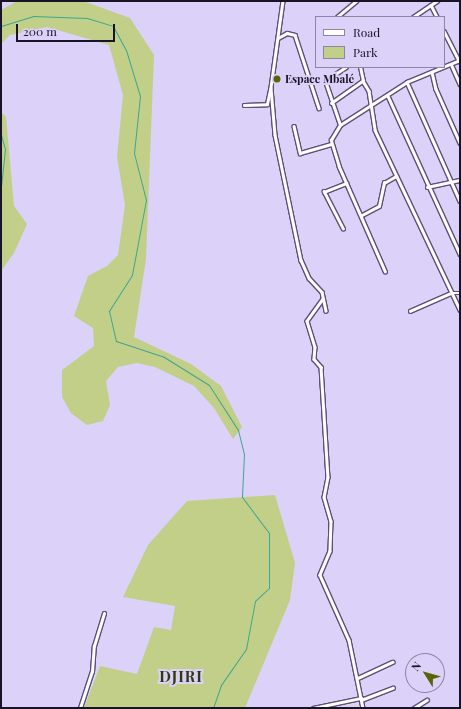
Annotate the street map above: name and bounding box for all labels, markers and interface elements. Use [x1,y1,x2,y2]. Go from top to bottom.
scale bar [18,16,117,42]
legend [315,16,445,68]
text: 200 m [23,23,57,39]
text: Road [353,24,380,40]
text: Park [353,44,378,60]
place label: Espace Mbalé [285,72,354,86]
marker: Espace Mbalé [272,74,282,84]
north arrow [405,653,445,693]
text: N [407,658,424,674]
district label: DJIRI [159,668,203,686]

